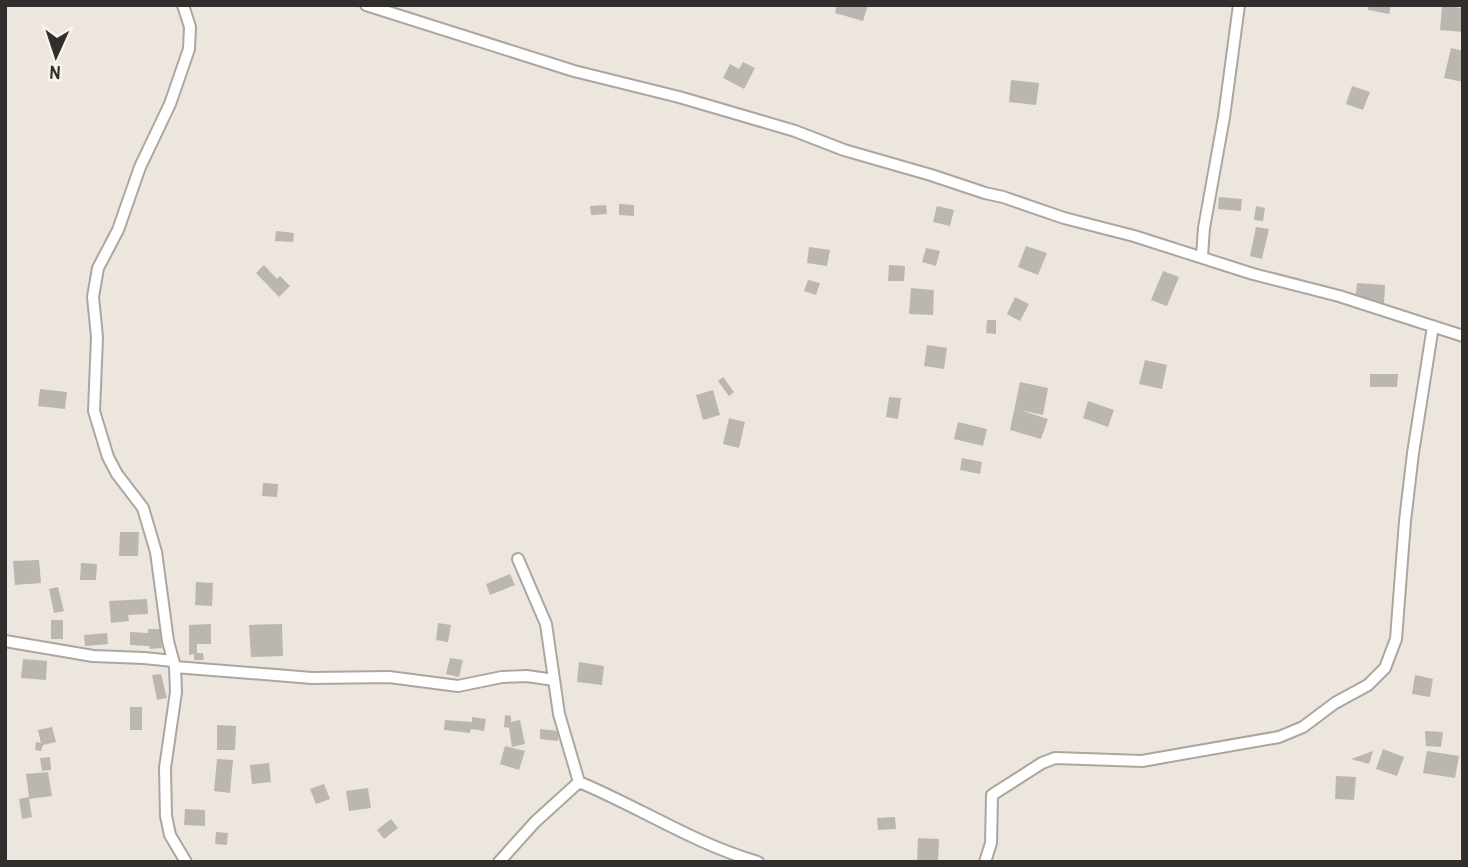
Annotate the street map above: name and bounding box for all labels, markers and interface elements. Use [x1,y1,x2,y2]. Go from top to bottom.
north arrow [21,21,91,91]
text: N [49,60,61,86]

